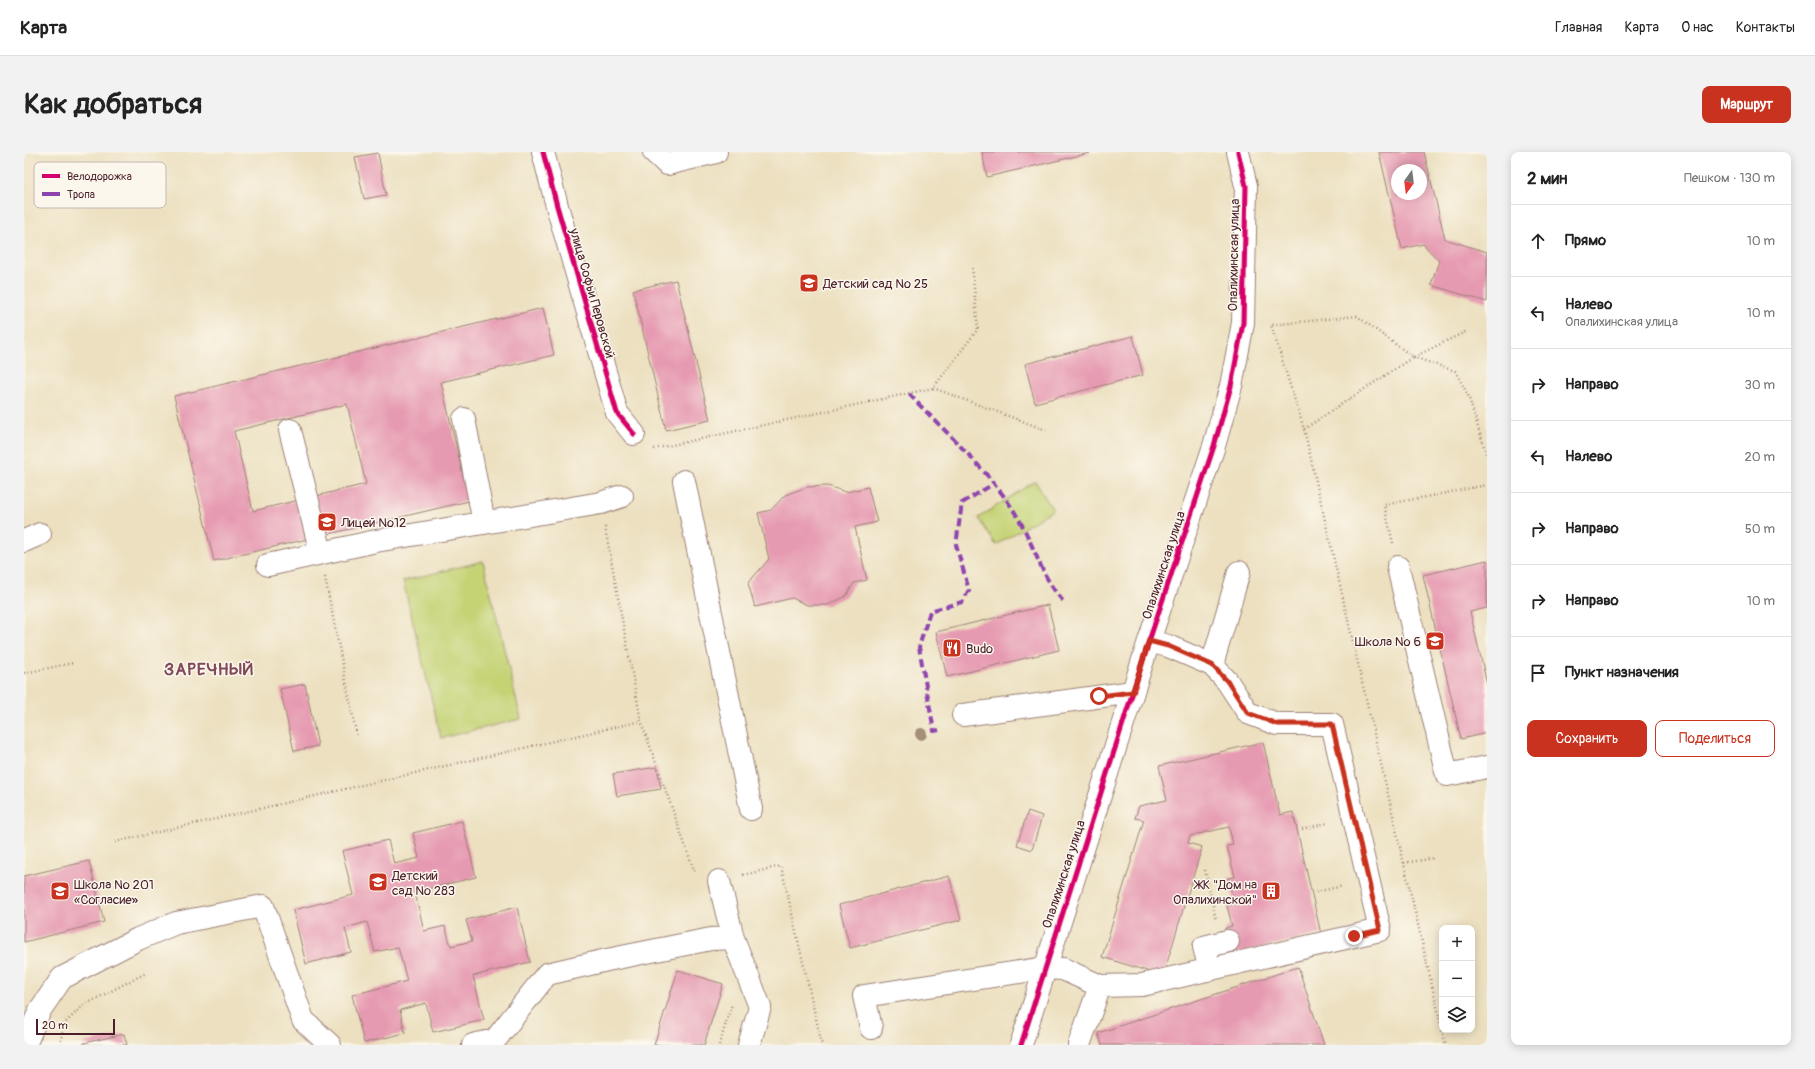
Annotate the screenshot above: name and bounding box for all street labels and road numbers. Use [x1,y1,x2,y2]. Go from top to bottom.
street label: Опалихинская улица [1225,198,1243,312]
street label: улица Софьи Перовской [566,226,618,360]
street label: Опалихинская улица [1139,509,1189,622]
street label: Опалихинская улица [1039,818,1089,931]

